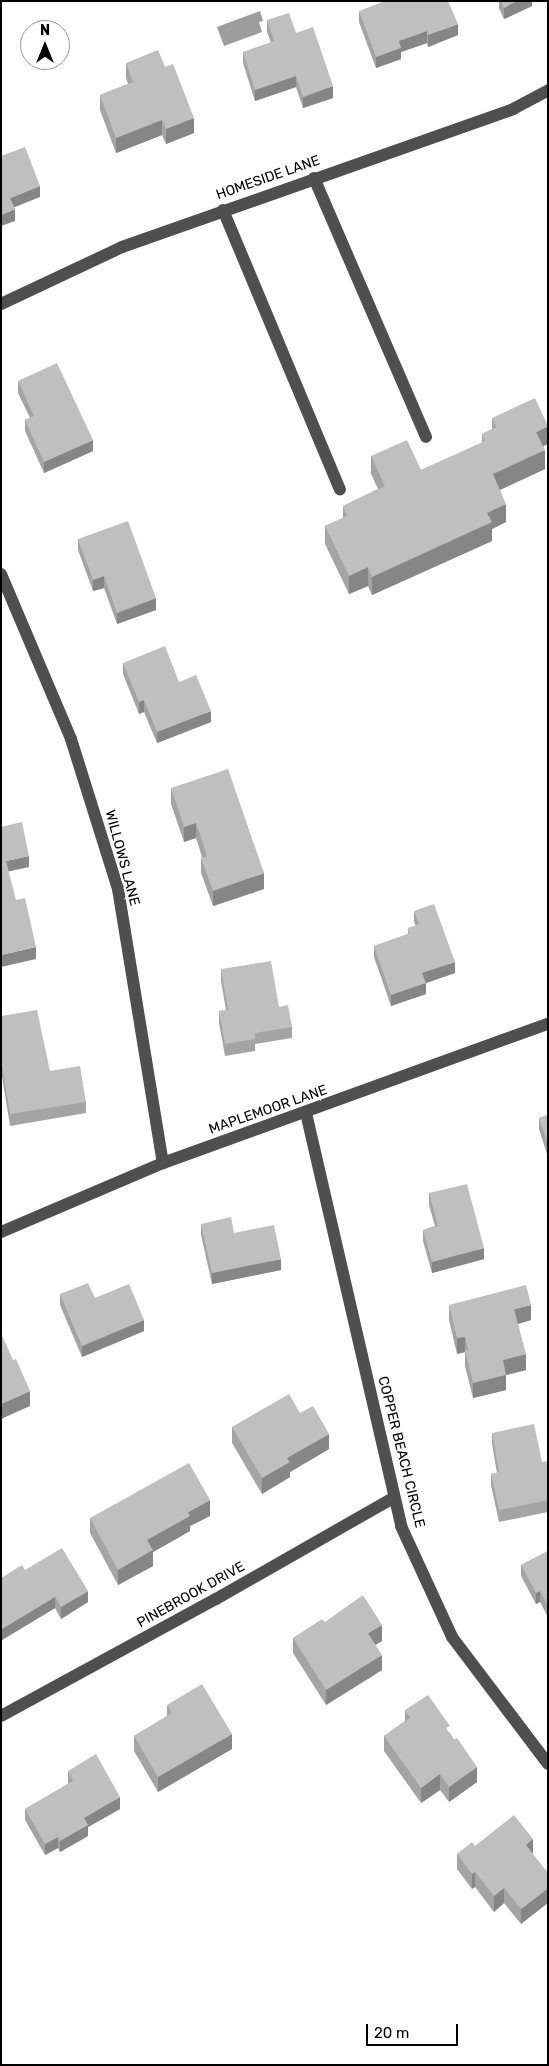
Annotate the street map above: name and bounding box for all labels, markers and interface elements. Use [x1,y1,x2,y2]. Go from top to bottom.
north arrow [20,20,70,70]
text: N [40,22,50,39]
street label: HOMESIDE LANE [214,152,322,204]
street label: WILLOWS LANE [101,808,143,908]
street label: MAPLEMOOR LANE [207,1082,329,1138]
street label: COPPER BEACH CIRCLE [374,1374,428,1530]
street label: PINEBROOK DRIVE [134,1558,248,1632]
scale bar [369,2014,462,2046]
text: 20 m [374,2024,409,2042]

